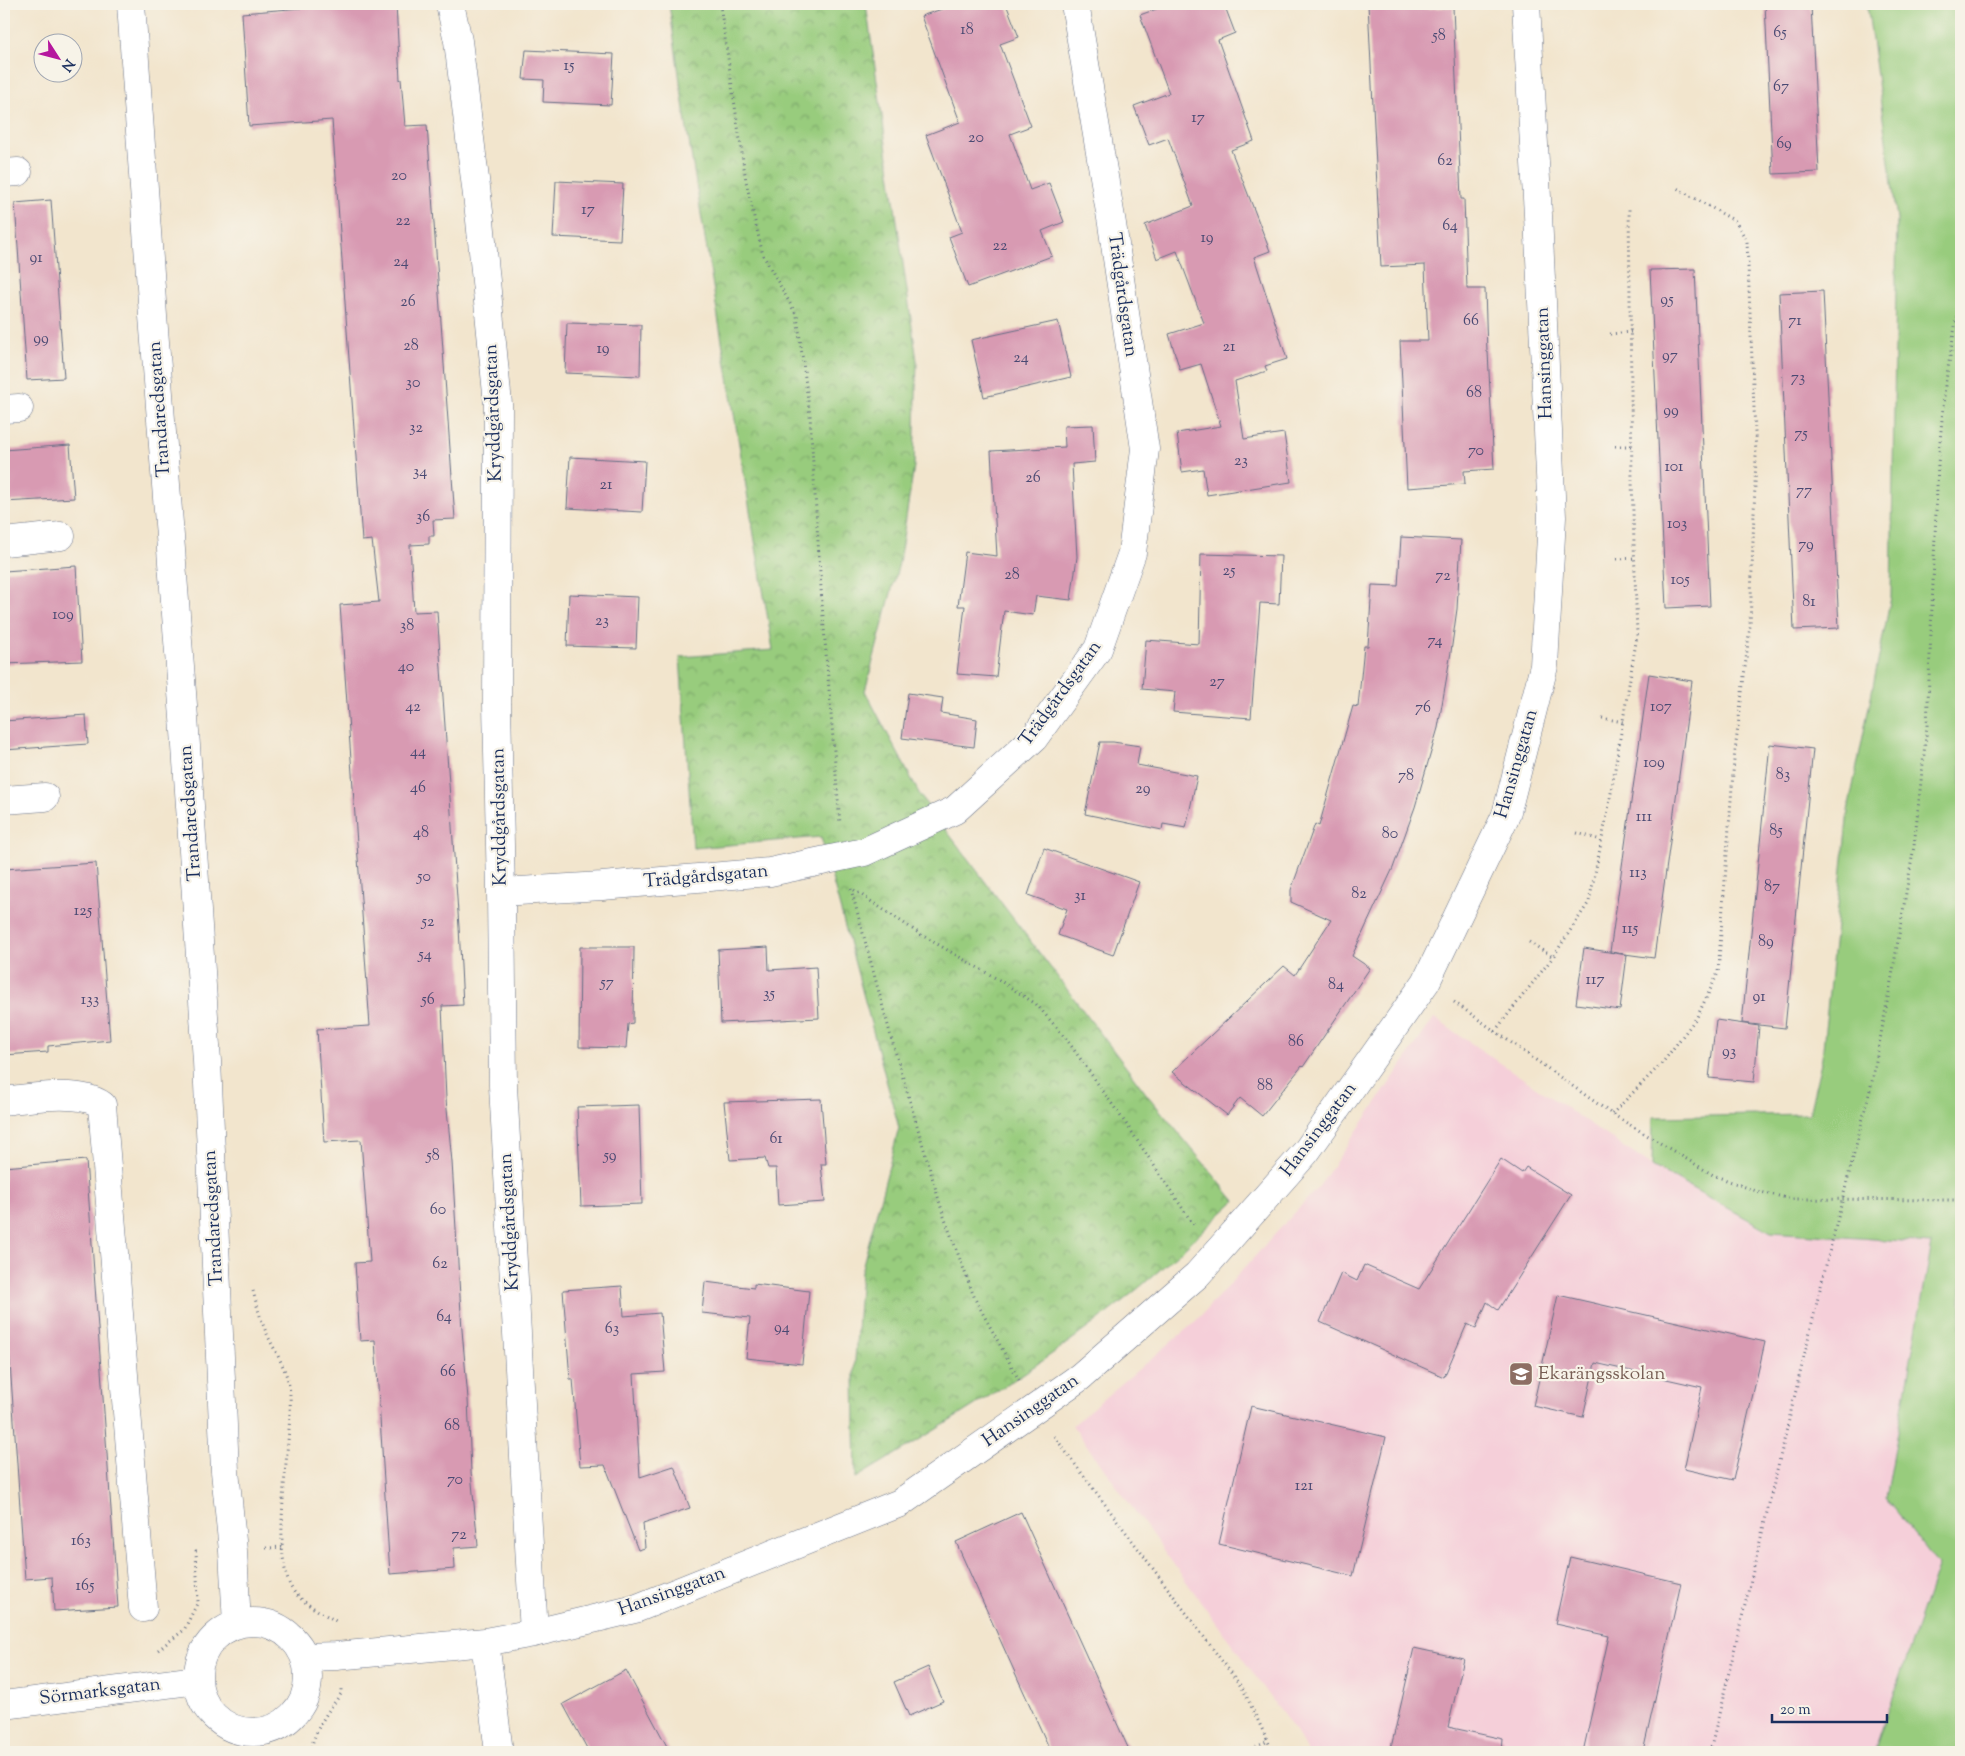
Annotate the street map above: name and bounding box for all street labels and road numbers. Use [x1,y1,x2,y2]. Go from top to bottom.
street label: Trädgårdsgatan [1100,231,1144,359]
street label: Hansinggatan [1530,306,1560,420]
street label: Trandaredsgatan [142,340,178,478]
street label: Kryddgårdsgatan [478,344,510,482]
street label: Trädgårdsgatan [1013,635,1109,753]
street label: Hansinggatan [1489,706,1545,822]
street label: Trandaredsgatan [173,744,209,882]
street label: Kryddgårdsgatan [485,748,515,886]
street label: Trädgårdsgatan [642,858,770,896]
street label: Hansinggatan [1274,1077,1364,1183]
street label: Trandaredsgatan [197,1149,231,1287]
street label: Kryddgårdsgatan [493,1152,527,1292]
street label: Hansinggatan [977,1368,1085,1454]
street label: Hansinggatan [615,1560,729,1624]
street label: Sörmarksgatan [38,1671,162,1713]

